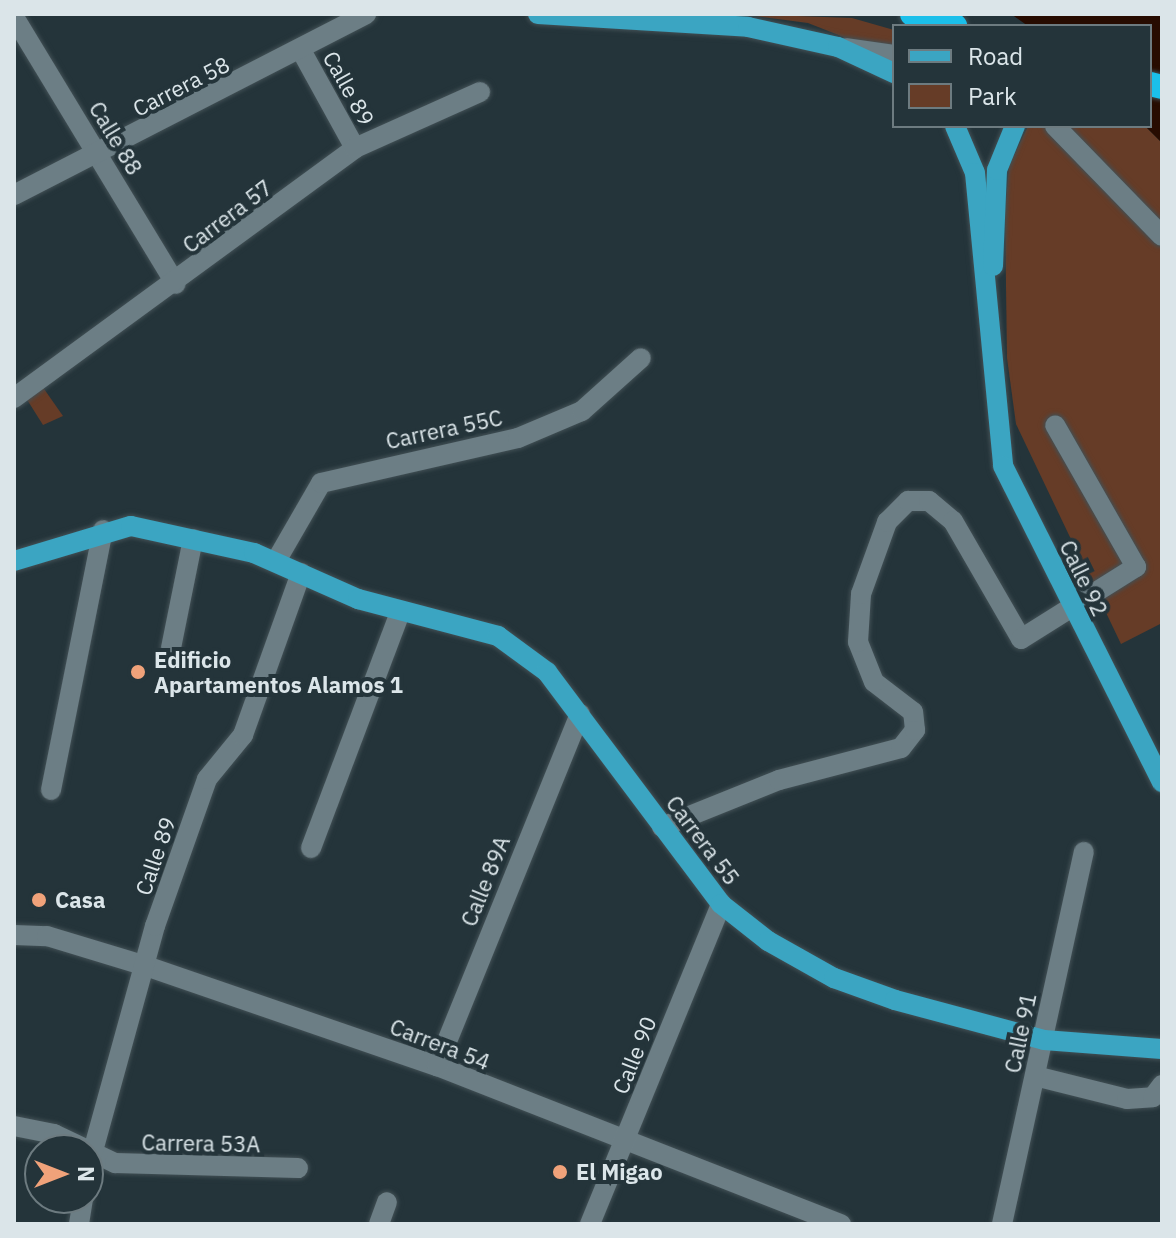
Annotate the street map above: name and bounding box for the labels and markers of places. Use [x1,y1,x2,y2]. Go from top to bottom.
place label: Edificio Apartamentos Alamos 1 [154,646,403,698]
marker: Edificio Apartamentos Alamos 1 [129,663,147,681]
place label: Casa [55,887,105,913]
marker: Casa [30,891,48,909]
place label: El Migao [576,1159,663,1185]
marker: El Migao [551,1163,569,1181]

